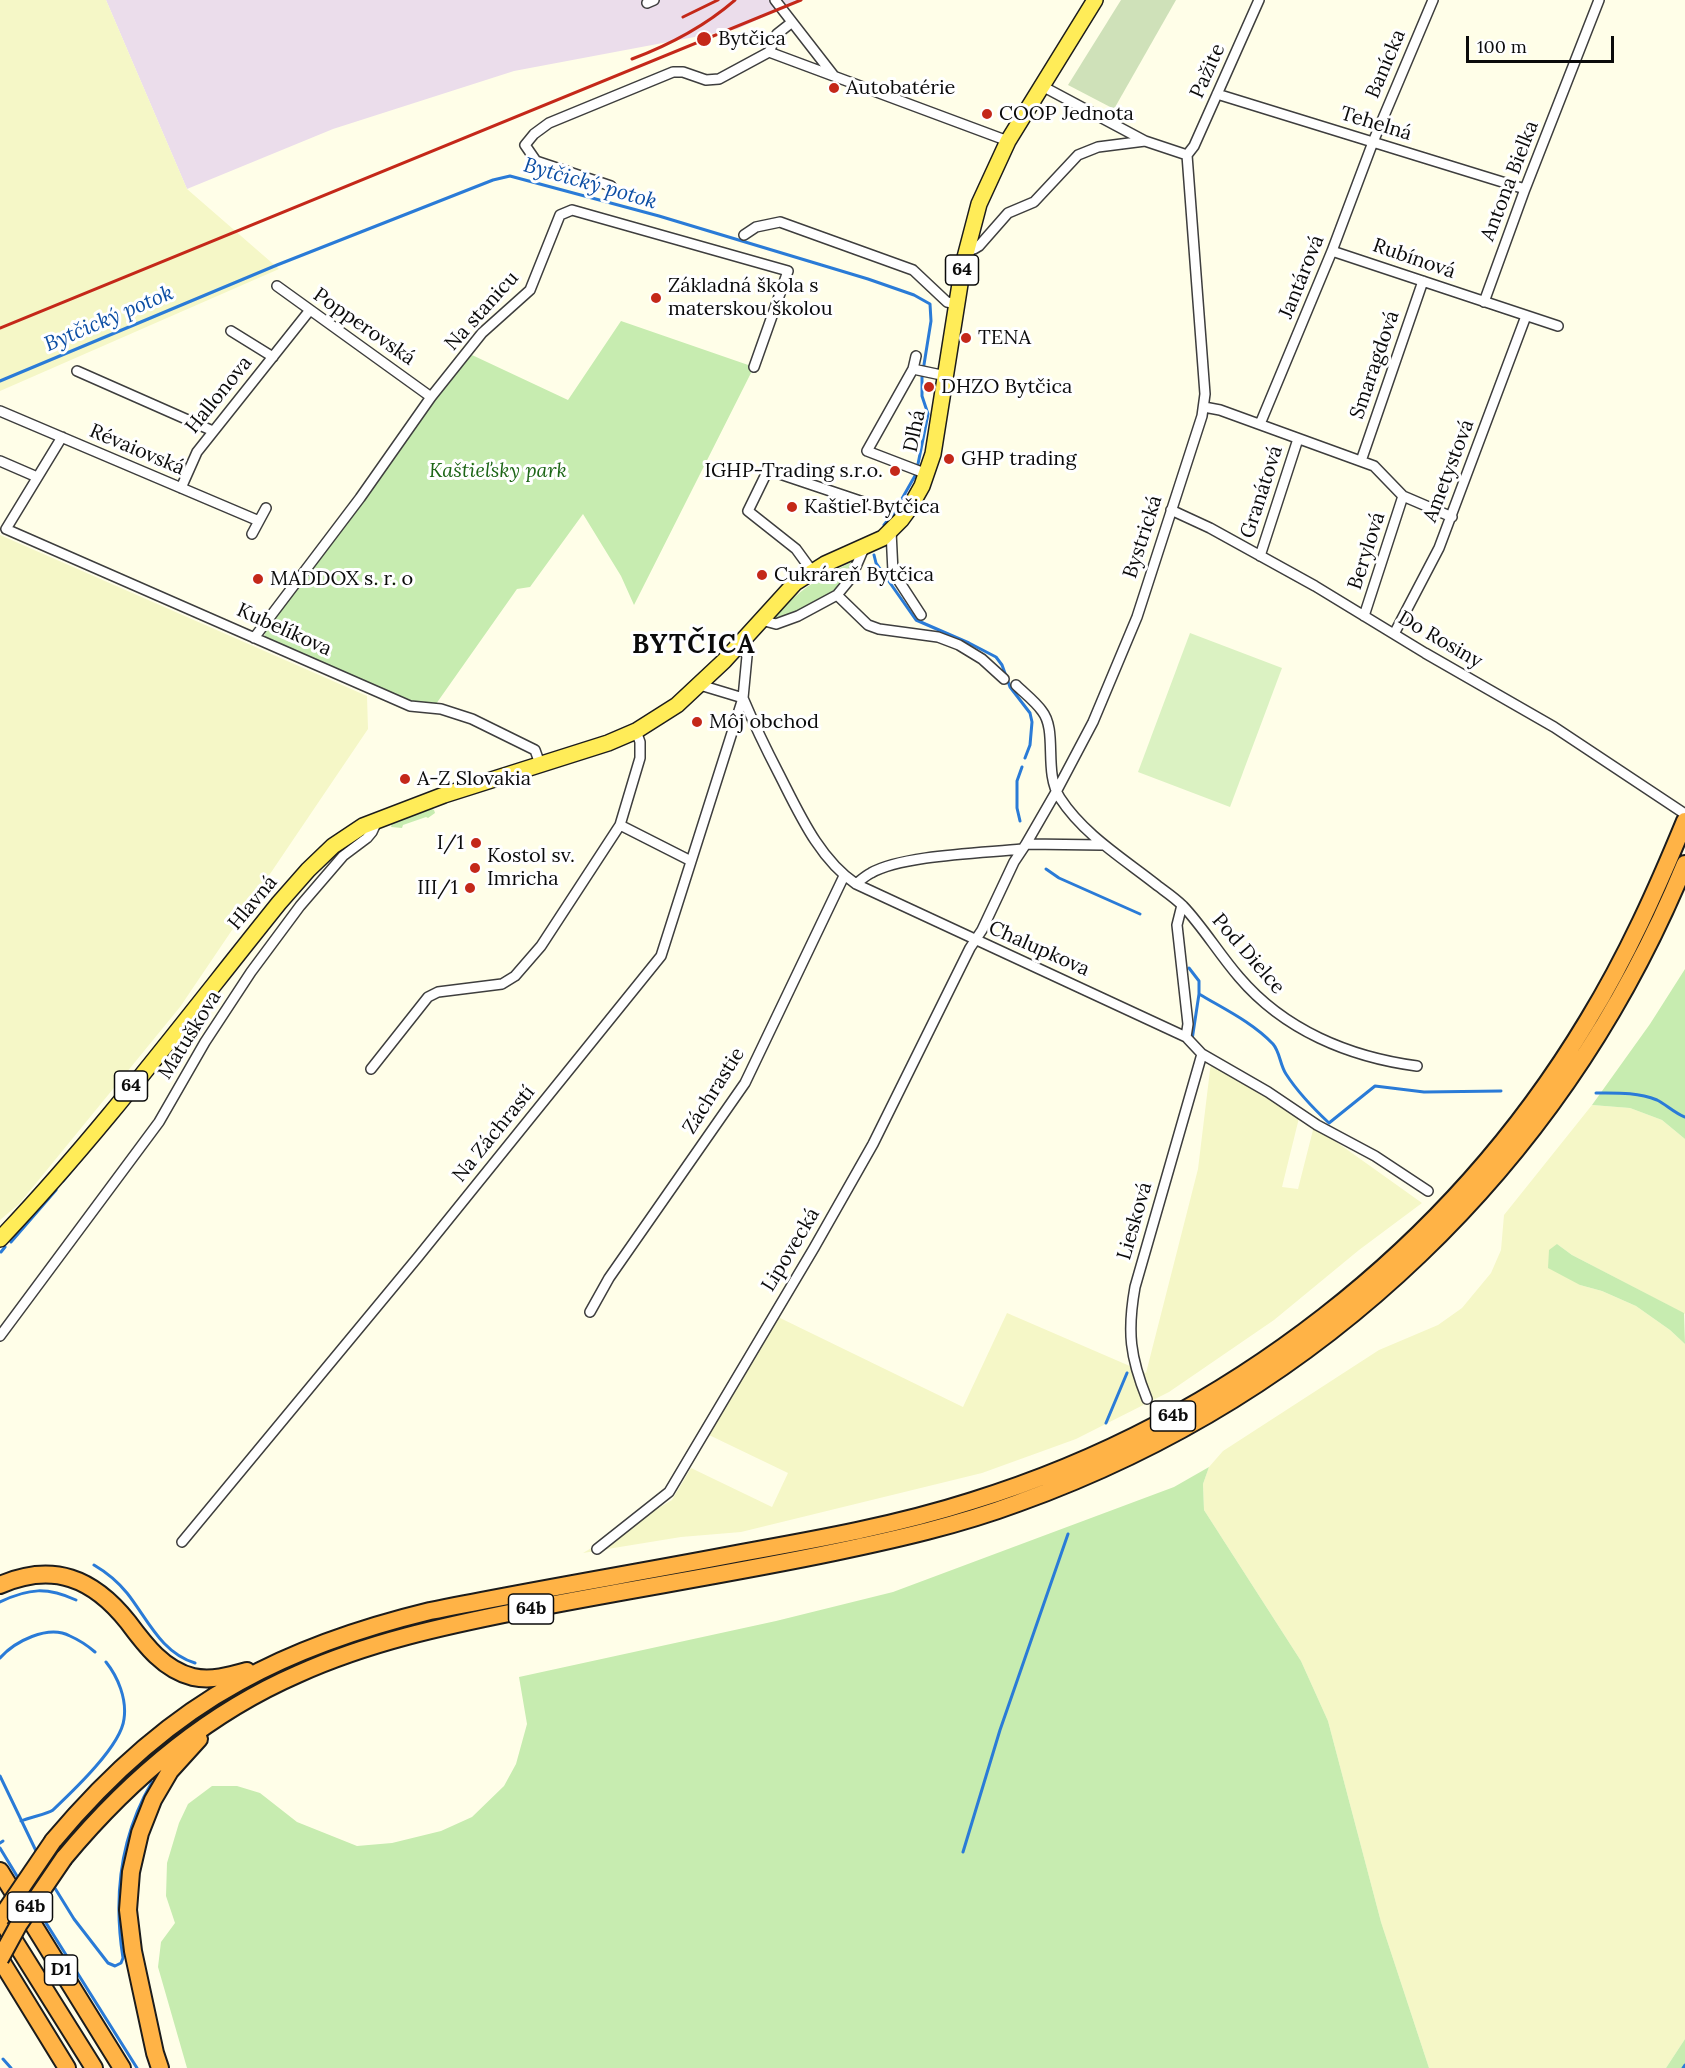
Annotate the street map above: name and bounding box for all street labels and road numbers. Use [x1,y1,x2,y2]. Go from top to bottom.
street label: Banícka [1361,26,1411,102]
street label: Pažite [1185,40,1231,102]
street label: Tehelná [1337,102,1415,146]
street label: Antona Bielka [1476,117,1544,245]
street label: Jantárová [1274,232,1330,322]
street label: Rubínová [1370,234,1458,284]
road number: 64 [946,255,978,285]
street label: Na stanicu [440,266,524,356]
street label: Popperovská [308,283,420,371]
street label: Smaragdová [1345,308,1405,422]
street label: Hallonova [181,352,257,438]
street label: Dlhá [899,408,931,454]
street label: Ametystová [1418,416,1480,526]
street label: Révaiovská [86,419,188,481]
street label: Granátová [1236,443,1288,541]
street label: Bystrická [1118,493,1168,581]
street label: Berylová [1343,509,1391,593]
street label: Kubelíkova [233,598,335,662]
street label: Do Rosiny [1394,606,1486,674]
street label: Hlavná [223,871,283,935]
street label: Pod Dielce [1206,909,1290,999]
street label: Chalupkova [985,916,1093,982]
street label: Matuškova [153,986,227,1084]
street label: Záchrastie [678,1043,750,1139]
road number: 64 [114,1071,148,1101]
street label: Na Záchrastí [448,1081,540,1187]
street label: Liesková [1112,1179,1158,1263]
street label: Lipovecká [757,1204,825,1296]
road number: 64b [1150,1401,1196,1431]
road number: 64b [508,1594,554,1624]
road number: 64b [8,1892,52,1922]
road number: D1 [44,1955,78,1985]

